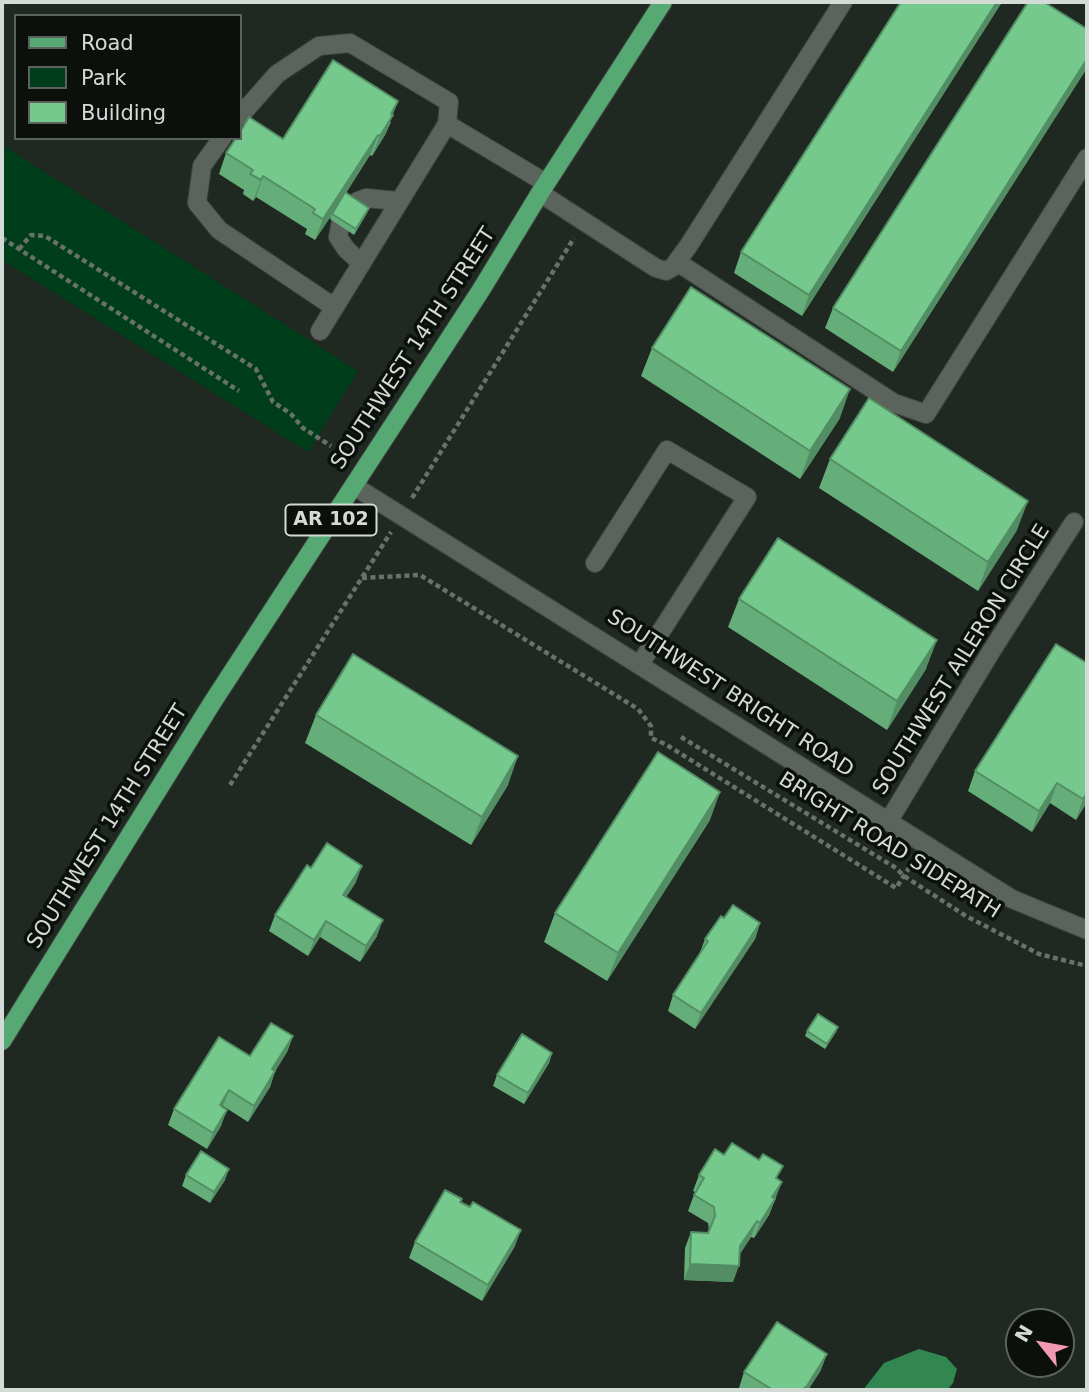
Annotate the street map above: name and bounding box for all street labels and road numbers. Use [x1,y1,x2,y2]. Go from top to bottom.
street label: SOUTHWEST 14TH STREET [326,224,502,474]
road number: AR 102 [286,505,376,536]
street label: SOUTHWEST AILERON CIRCLE [868,520,1056,800]
street label: SOUTHWEST BRIGHT ROAD [602,605,858,783]
street label: SOUTHWEST 14TH STREET [22,700,194,954]
street label: BRIGHT ROAD SIDEPATH [774,767,1004,925]

